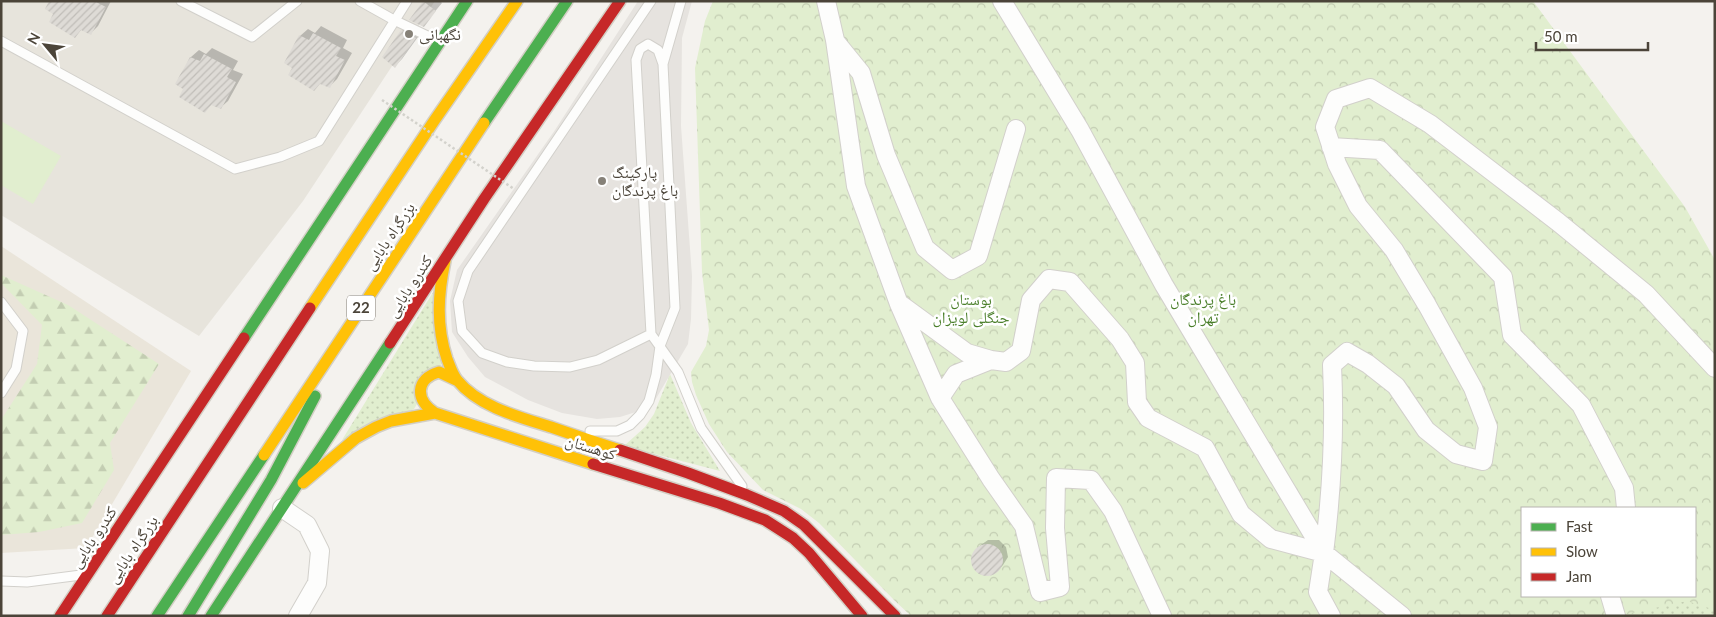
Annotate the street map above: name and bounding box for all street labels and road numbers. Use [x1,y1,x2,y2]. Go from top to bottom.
street label: بزرگراه بابایی [359,198,420,274]
street label: کندرو بابایی [382,251,437,321]
road number: 22 [347,296,375,320]
street label: کوهستان [563,430,619,465]
street label: کندرو بابایی [65,502,122,572]
street label: بزرگراه بابایی [102,511,163,587]

